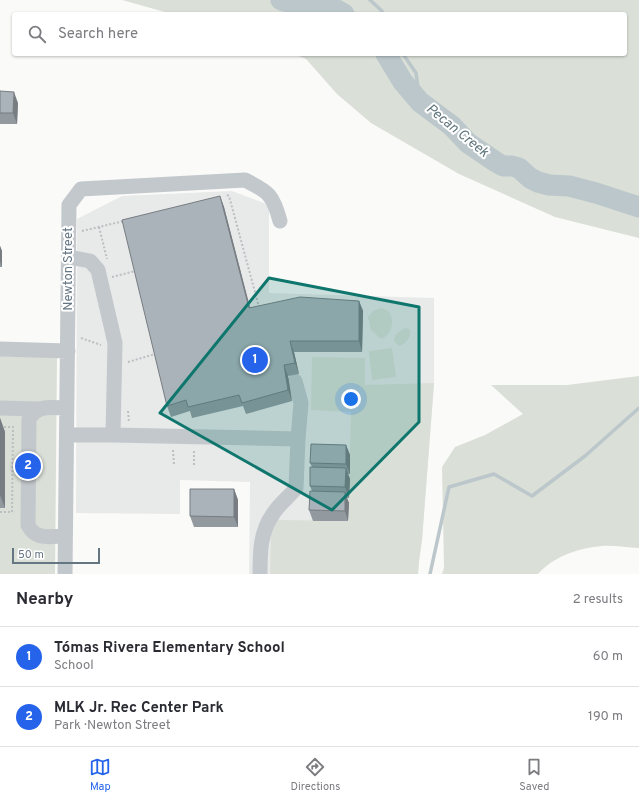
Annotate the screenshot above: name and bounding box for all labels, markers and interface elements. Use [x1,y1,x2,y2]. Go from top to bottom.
search box [12,12,627,56]
icon: search [26,23,48,45]
text: Search here [58,25,138,44]
water label: Pecan Creek [422,101,492,162]
street label: Newton Street [61,227,77,311]
pin: 1 [242,345,268,375]
your location [341,389,361,409]
pin: 2 [15,451,41,481]
scale bar [12,546,100,565]
text: 50 m [18,548,44,562]
text: Nearby [16,589,73,611]
text: 2 results [573,592,623,608]
text: Tómas Rivera Elementary School [54,639,285,658]
text: 1 [26,649,32,665]
text: 60 m [593,649,623,665]
text: School [54,658,94,674]
text: MLK Jr. Rec Center Park [54,699,224,718]
text: 2 [25,709,33,725]
text: 190 m [588,709,623,725]
text: Park · Newton Street [54,718,171,734]
tab: Map [89,756,111,794]
tab: Directions [290,756,340,794]
tab: Saved [519,756,550,794]

